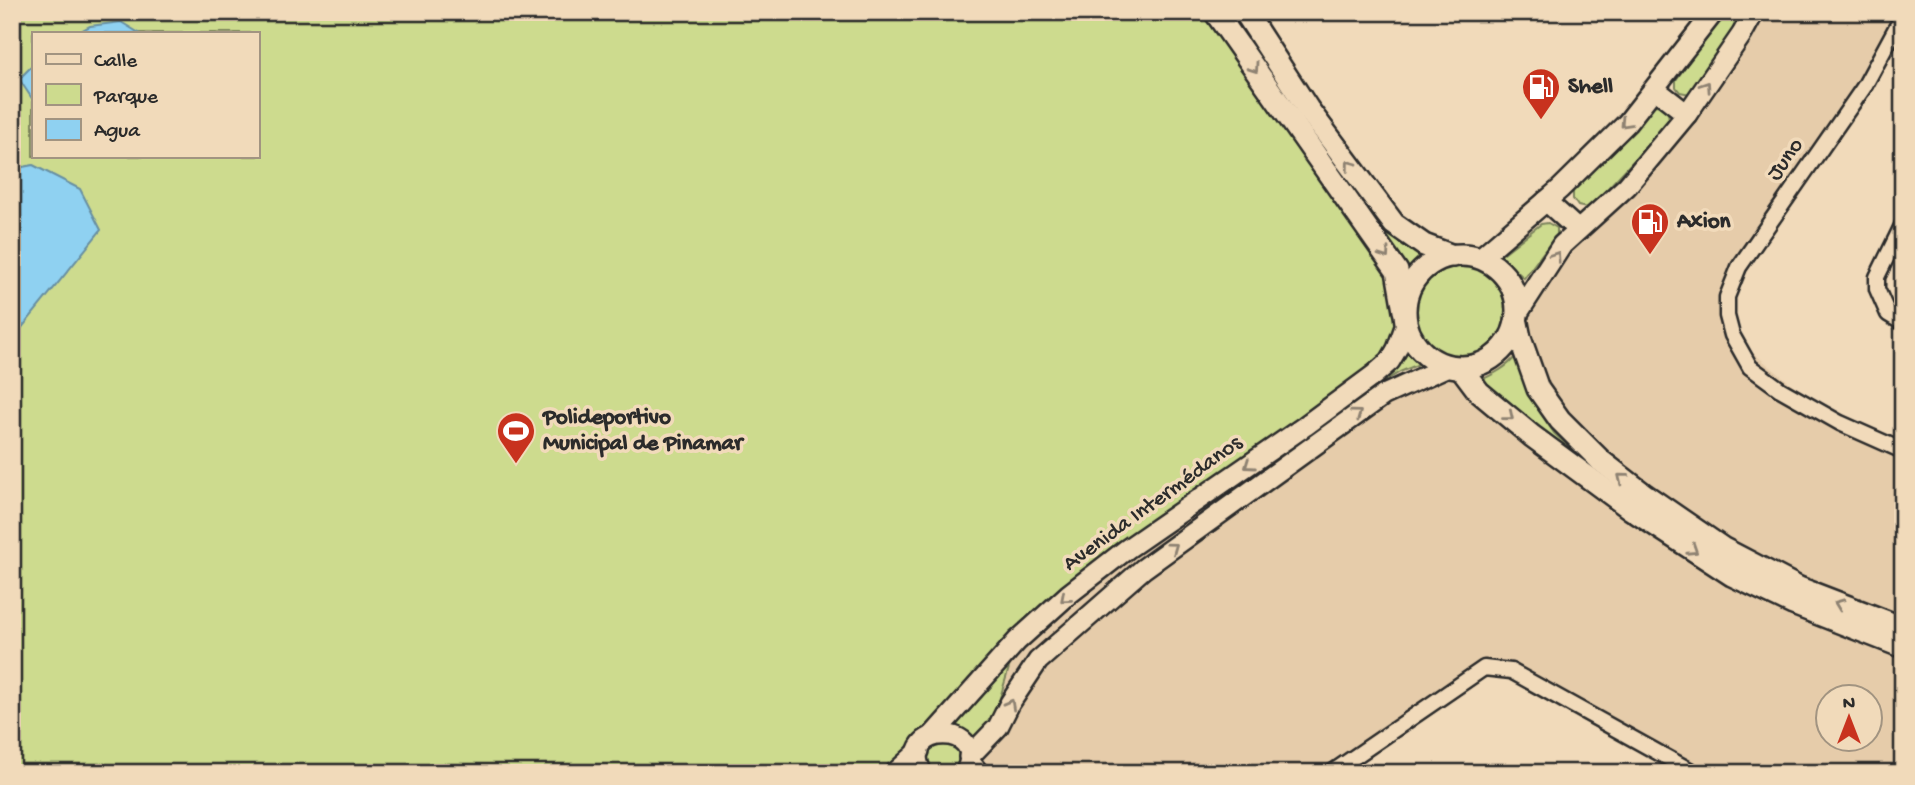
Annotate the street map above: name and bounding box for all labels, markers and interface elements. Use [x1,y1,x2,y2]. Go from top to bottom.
legend [32,32,259,158]
text: Calle [94,50,138,75]
one-way arrow [1246,60,1258,73]
fuel station icon: Shell [1520,66,1562,121]
place label: Shell [1568,74,1613,101]
one-way arrow [1698,81,1710,94]
text: Parque [93,86,159,111]
one-way arrow [1621,115,1634,128]
text: Agua [94,120,141,145]
street label: Juno [1762,133,1810,187]
one-way arrow [1345,160,1358,172]
fuel station icon: Axion [1629,201,1671,256]
place label: Axion [1676,209,1732,236]
one-way arrow [1377,246,1389,259]
one-way arrow [1547,250,1560,263]
place label: Polideportivo Municipal de Pinamar [541,405,745,458]
one-way arrow [1500,408,1513,420]
sports icon: Polideportivo Municipal de Pinamar [495,410,537,465]
one-way arrow [1349,410,1362,423]
street label: Avenida Intermédanos [1058,430,1248,578]
one-way arrow [1244,457,1257,469]
one-way arrow [1618,473,1630,486]
one-way arrow [1685,541,1698,554]
one-way arrow [1165,543,1178,555]
one-way arrow [1060,590,1073,602]
one-way arrow [1834,598,1846,612]
north arrow [1814,684,1884,754]
text: N [1843,693,1855,716]
one-way arrow [1002,698,1015,711]

